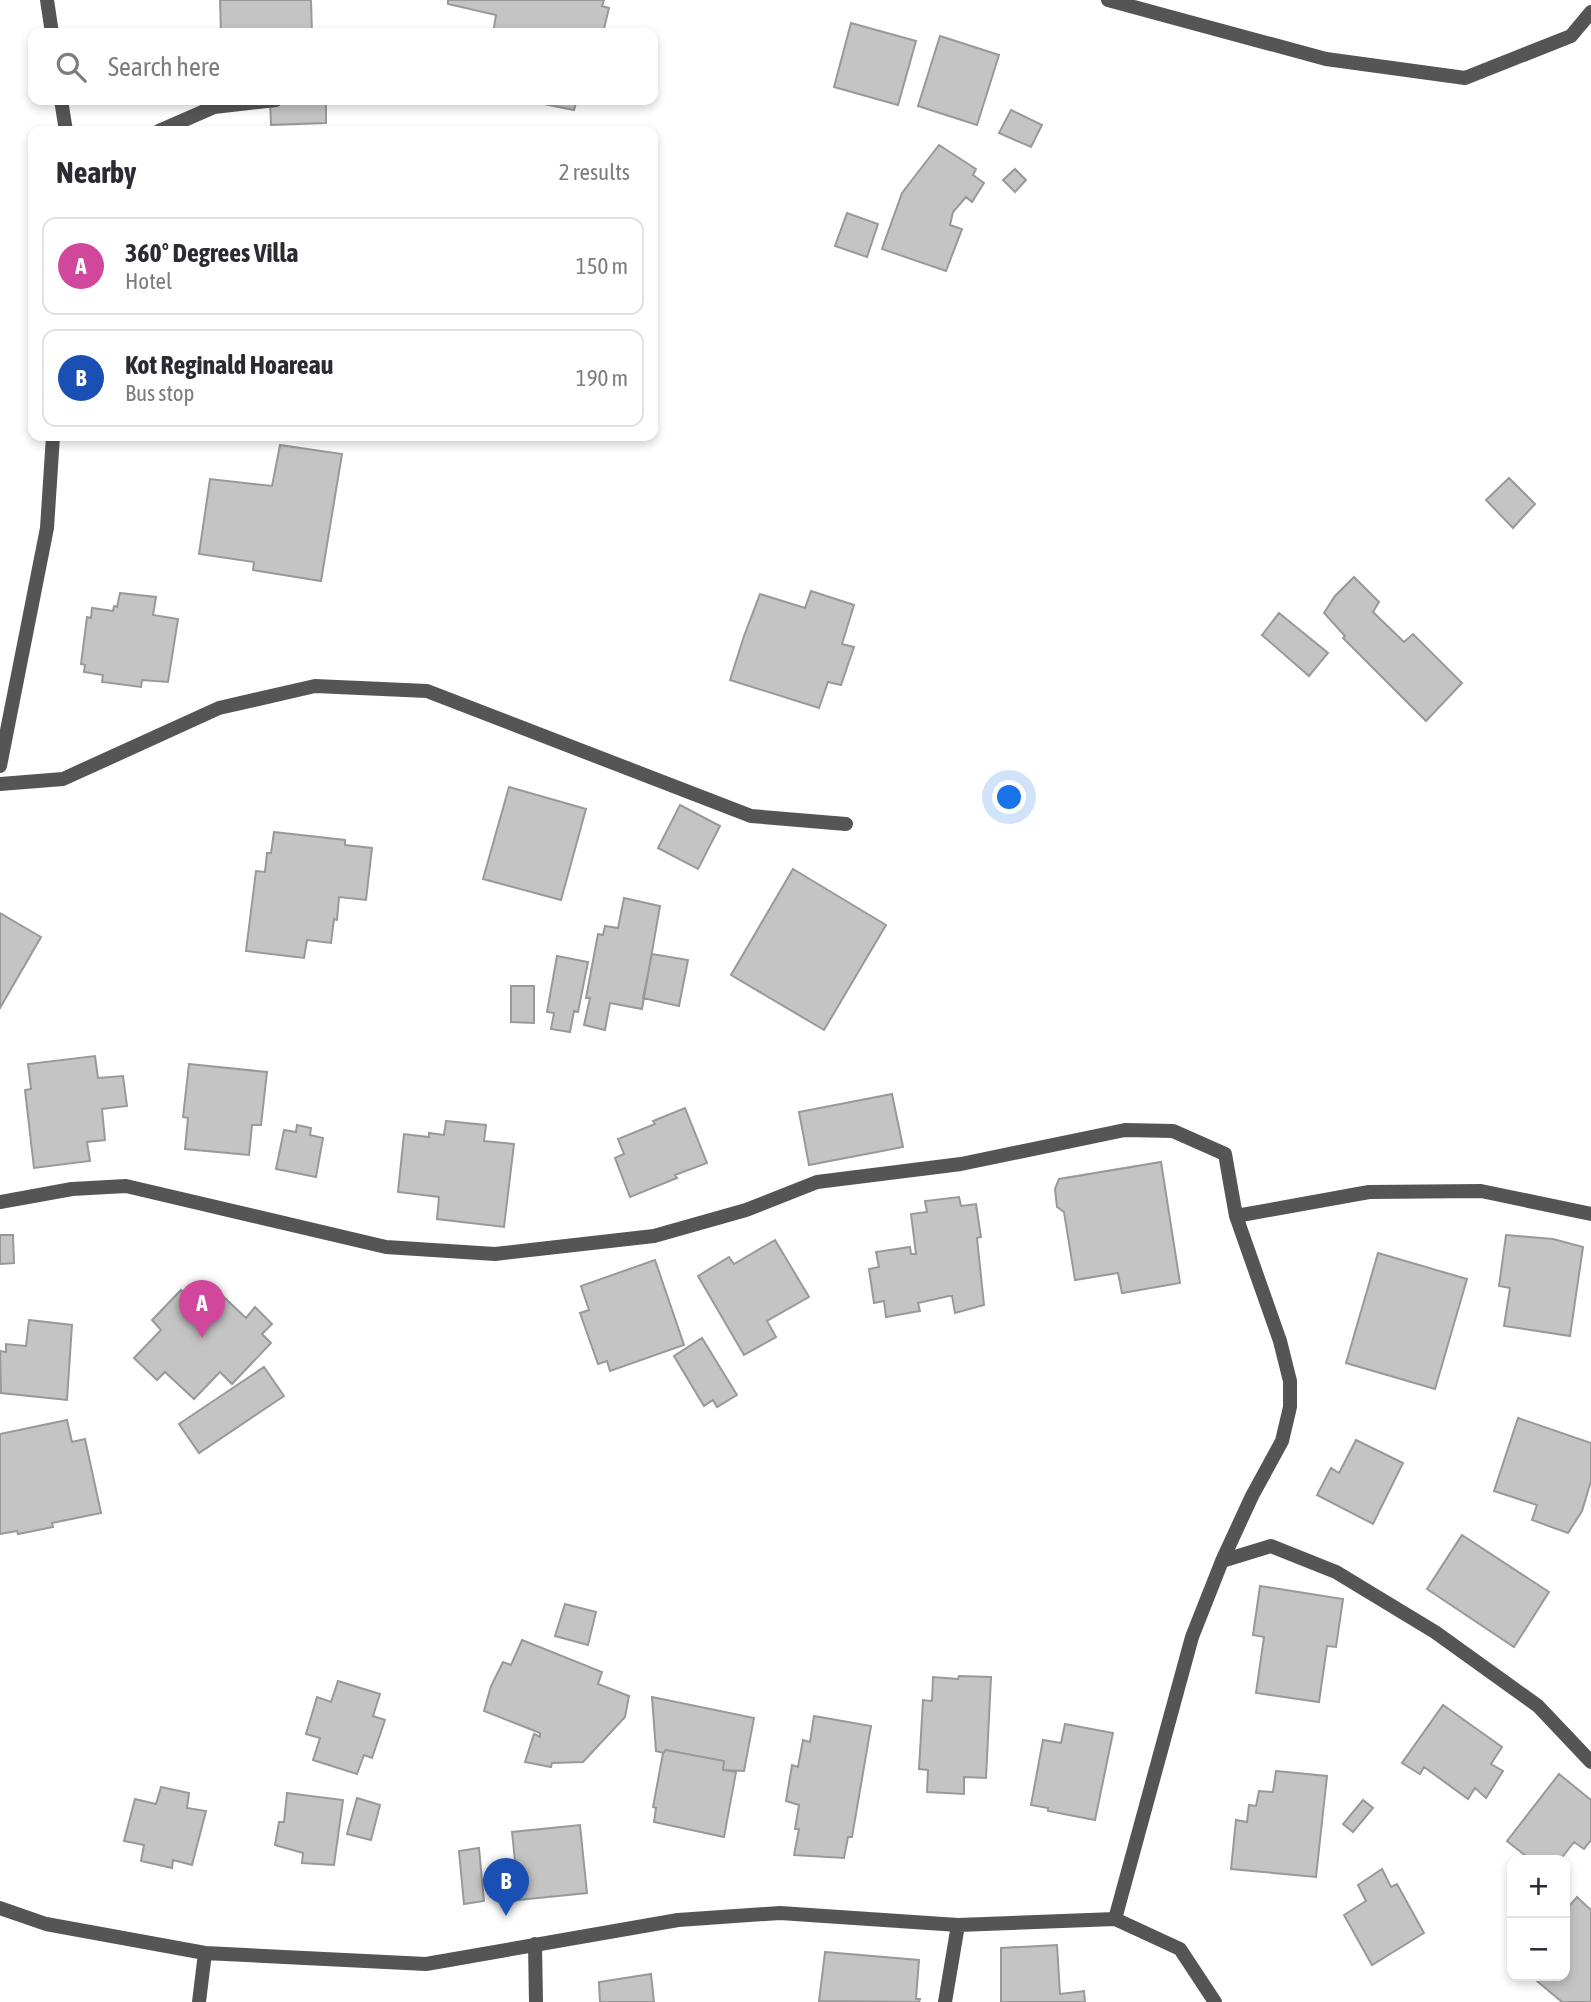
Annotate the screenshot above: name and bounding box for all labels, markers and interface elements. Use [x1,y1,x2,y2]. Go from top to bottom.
search box [28,28,658,105]
icon: search [52,48,90,86]
text: Search here [108,52,220,82]
text: Nearby [56,155,136,189]
text: 2 results [559,159,630,185]
text: 360° Degrees Villa [125,238,298,268]
text: A [75,253,87,279]
text: 150 m [576,253,628,279]
text: Hotel [125,268,172,294]
text: Kot Reginald Hoareau [125,350,333,380]
text: B [76,365,86,391]
text: 190 m [576,365,628,391]
text: Bus stop [125,380,195,406]
your location [992,780,1026,814]
pin: A [179,1280,225,1338]
map controls [1507,1855,1570,1981]
button: + [1507,1855,1570,1918]
pin: B [483,1858,529,1916]
button: − [1507,1918,1570,1981]

